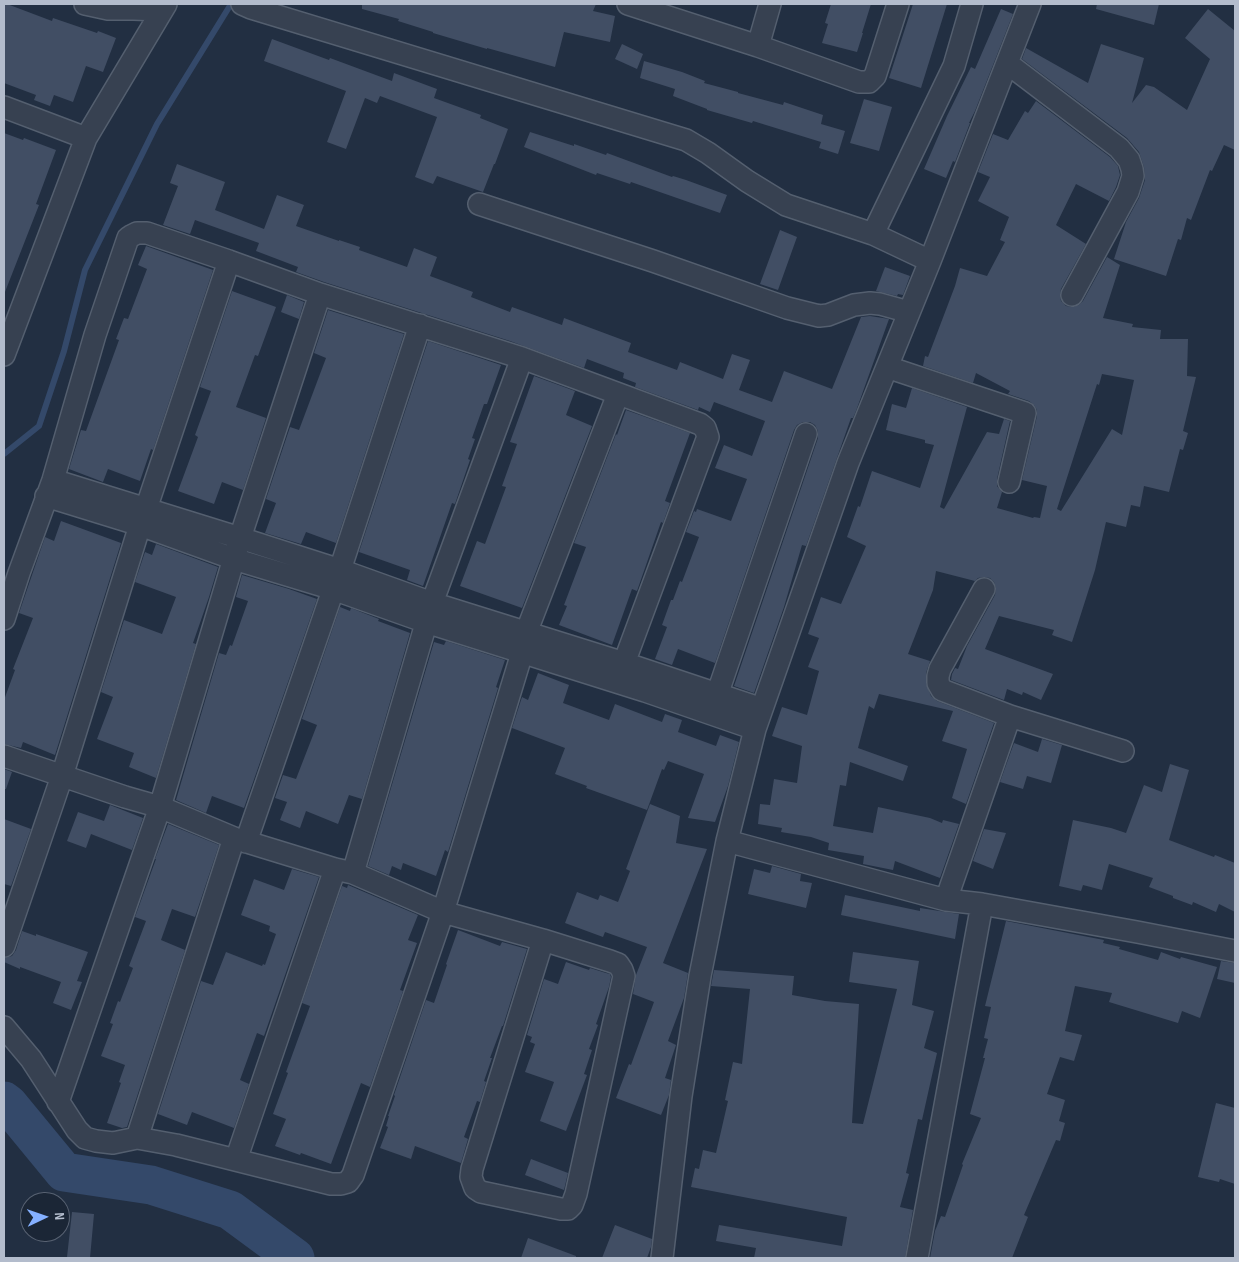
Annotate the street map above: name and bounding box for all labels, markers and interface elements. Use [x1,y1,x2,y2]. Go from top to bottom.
north arrow [20,1192,70,1242]
text: N [51,1212,68,1220]

